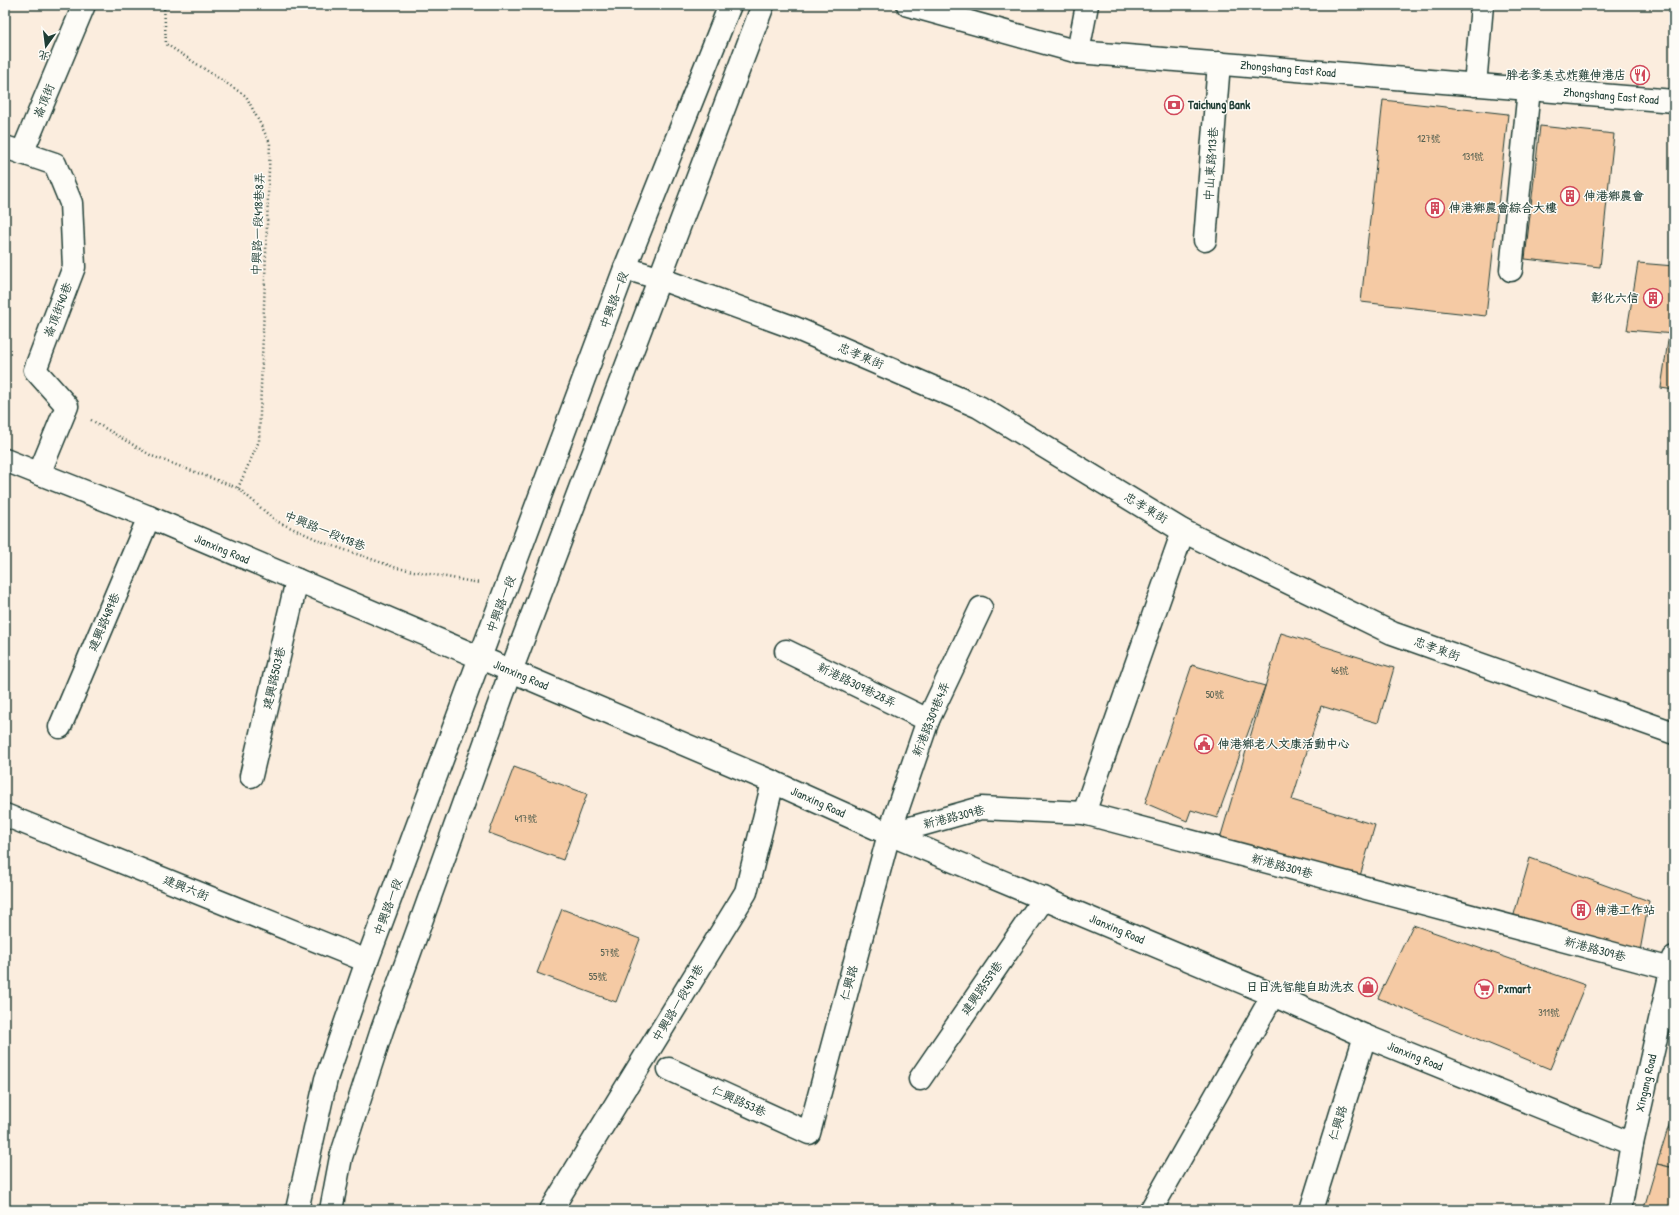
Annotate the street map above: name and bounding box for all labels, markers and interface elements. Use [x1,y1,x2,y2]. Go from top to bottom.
north arrow [26,26,66,66]
text: 北 [37,48,51,64]
street label: Zhongshang East Road [1240,56,1337,81]
restaurant icon: 胖老爹美式炸雞伸港店 [1629,64,1651,86]
place label: 胖老爹美式炸雞伸港店 [1506,66,1626,83]
street label: 崙頂街 [29,81,58,121]
street label: Zhongshang East Road [1563,83,1660,108]
bank icon: Taichung Bank [1163,94,1185,116]
place label: Taichung Bank [1187,96,1250,114]
street label: 中山東路113巷 [1199,126,1222,202]
house number: 127號 [1417,132,1441,145]
house number: 131號 [1462,150,1484,163]
street label: 中興路一段418巷8弄 [247,172,268,276]
building icon: 伸港鄉農會 [1559,185,1581,207]
place label: 伸港鄉農會 [1584,187,1644,204]
building icon: 伸港鄉農會綜合大樓 [1424,197,1446,219]
place label: 伸港鄉農會綜合大樓 [1449,199,1557,216]
street label: 中興路一段 [595,269,632,331]
street label: 崙頂街40巷 [39,280,76,340]
building icon: 彰化六信 [1642,287,1664,309]
place label: 彰化六信 [1591,289,1639,306]
street label: 忠孝東街 [836,338,887,373]
street label: 忠孝東街 [1121,488,1171,527]
street label: 中興路一段418巷 [282,507,368,555]
street label: Jianxing Road [192,529,253,568]
street label: 中興路一段 [482,573,519,635]
street label: 建興路489巷 [84,590,123,654]
street label: 忠孝東街 [1412,632,1463,665]
street label: 建興路503巷 [258,645,289,711]
street label: Jianxing Road [491,655,552,694]
street label: 新港路309巷28弄 [815,658,900,711]
house number: 46號 [1331,664,1349,677]
street label: 新港路309巷4弄 [908,679,953,759]
house number: 50號 [1206,688,1224,701]
public building icon: 伸港鄉老人文康活動中心 [1193,733,1215,755]
place label: 伸港鄉老人文康活動中心 [1218,735,1350,752]
street label: Jianxing Road [788,782,849,821]
street label: 新港路309巷 [921,801,987,832]
house number: 417號 [515,812,537,825]
street label: 新港路309巷 [1249,849,1315,882]
street label: 建興六街 [161,871,212,904]
street label: 中興路一段 [369,876,406,938]
building icon: 伸港工作站 [1570,899,1592,921]
place label: 伸港工作站 [1595,901,1655,918]
street label: Jianxing Road [1087,909,1148,948]
street label: 新港路309巷 [1562,932,1628,965]
house number: 57號 [600,946,620,959]
street label: 建興路559巷 [957,957,1006,1018]
street label: 中興路一段487巷 [648,961,707,1045]
street label: 仁興路 [836,963,861,1002]
house number: 55號 [589,970,607,983]
shop icon: 日日洗智能自助洗衣 [1357,976,1379,998]
place label: 日日洗智能自助洗衣 [1246,978,1354,995]
supermarket icon: Pxmart [1473,978,1495,1000]
place label: Pxmart [1498,980,1532,997]
house number: 311號 [1538,1006,1560,1019]
street label: Jianxing Road [1385,1037,1446,1074]
street label: Xingang Road [1631,1052,1660,1113]
street label: 仁興路53巷 [709,1081,769,1120]
street label: 仁興路 [1324,1103,1351,1143]

